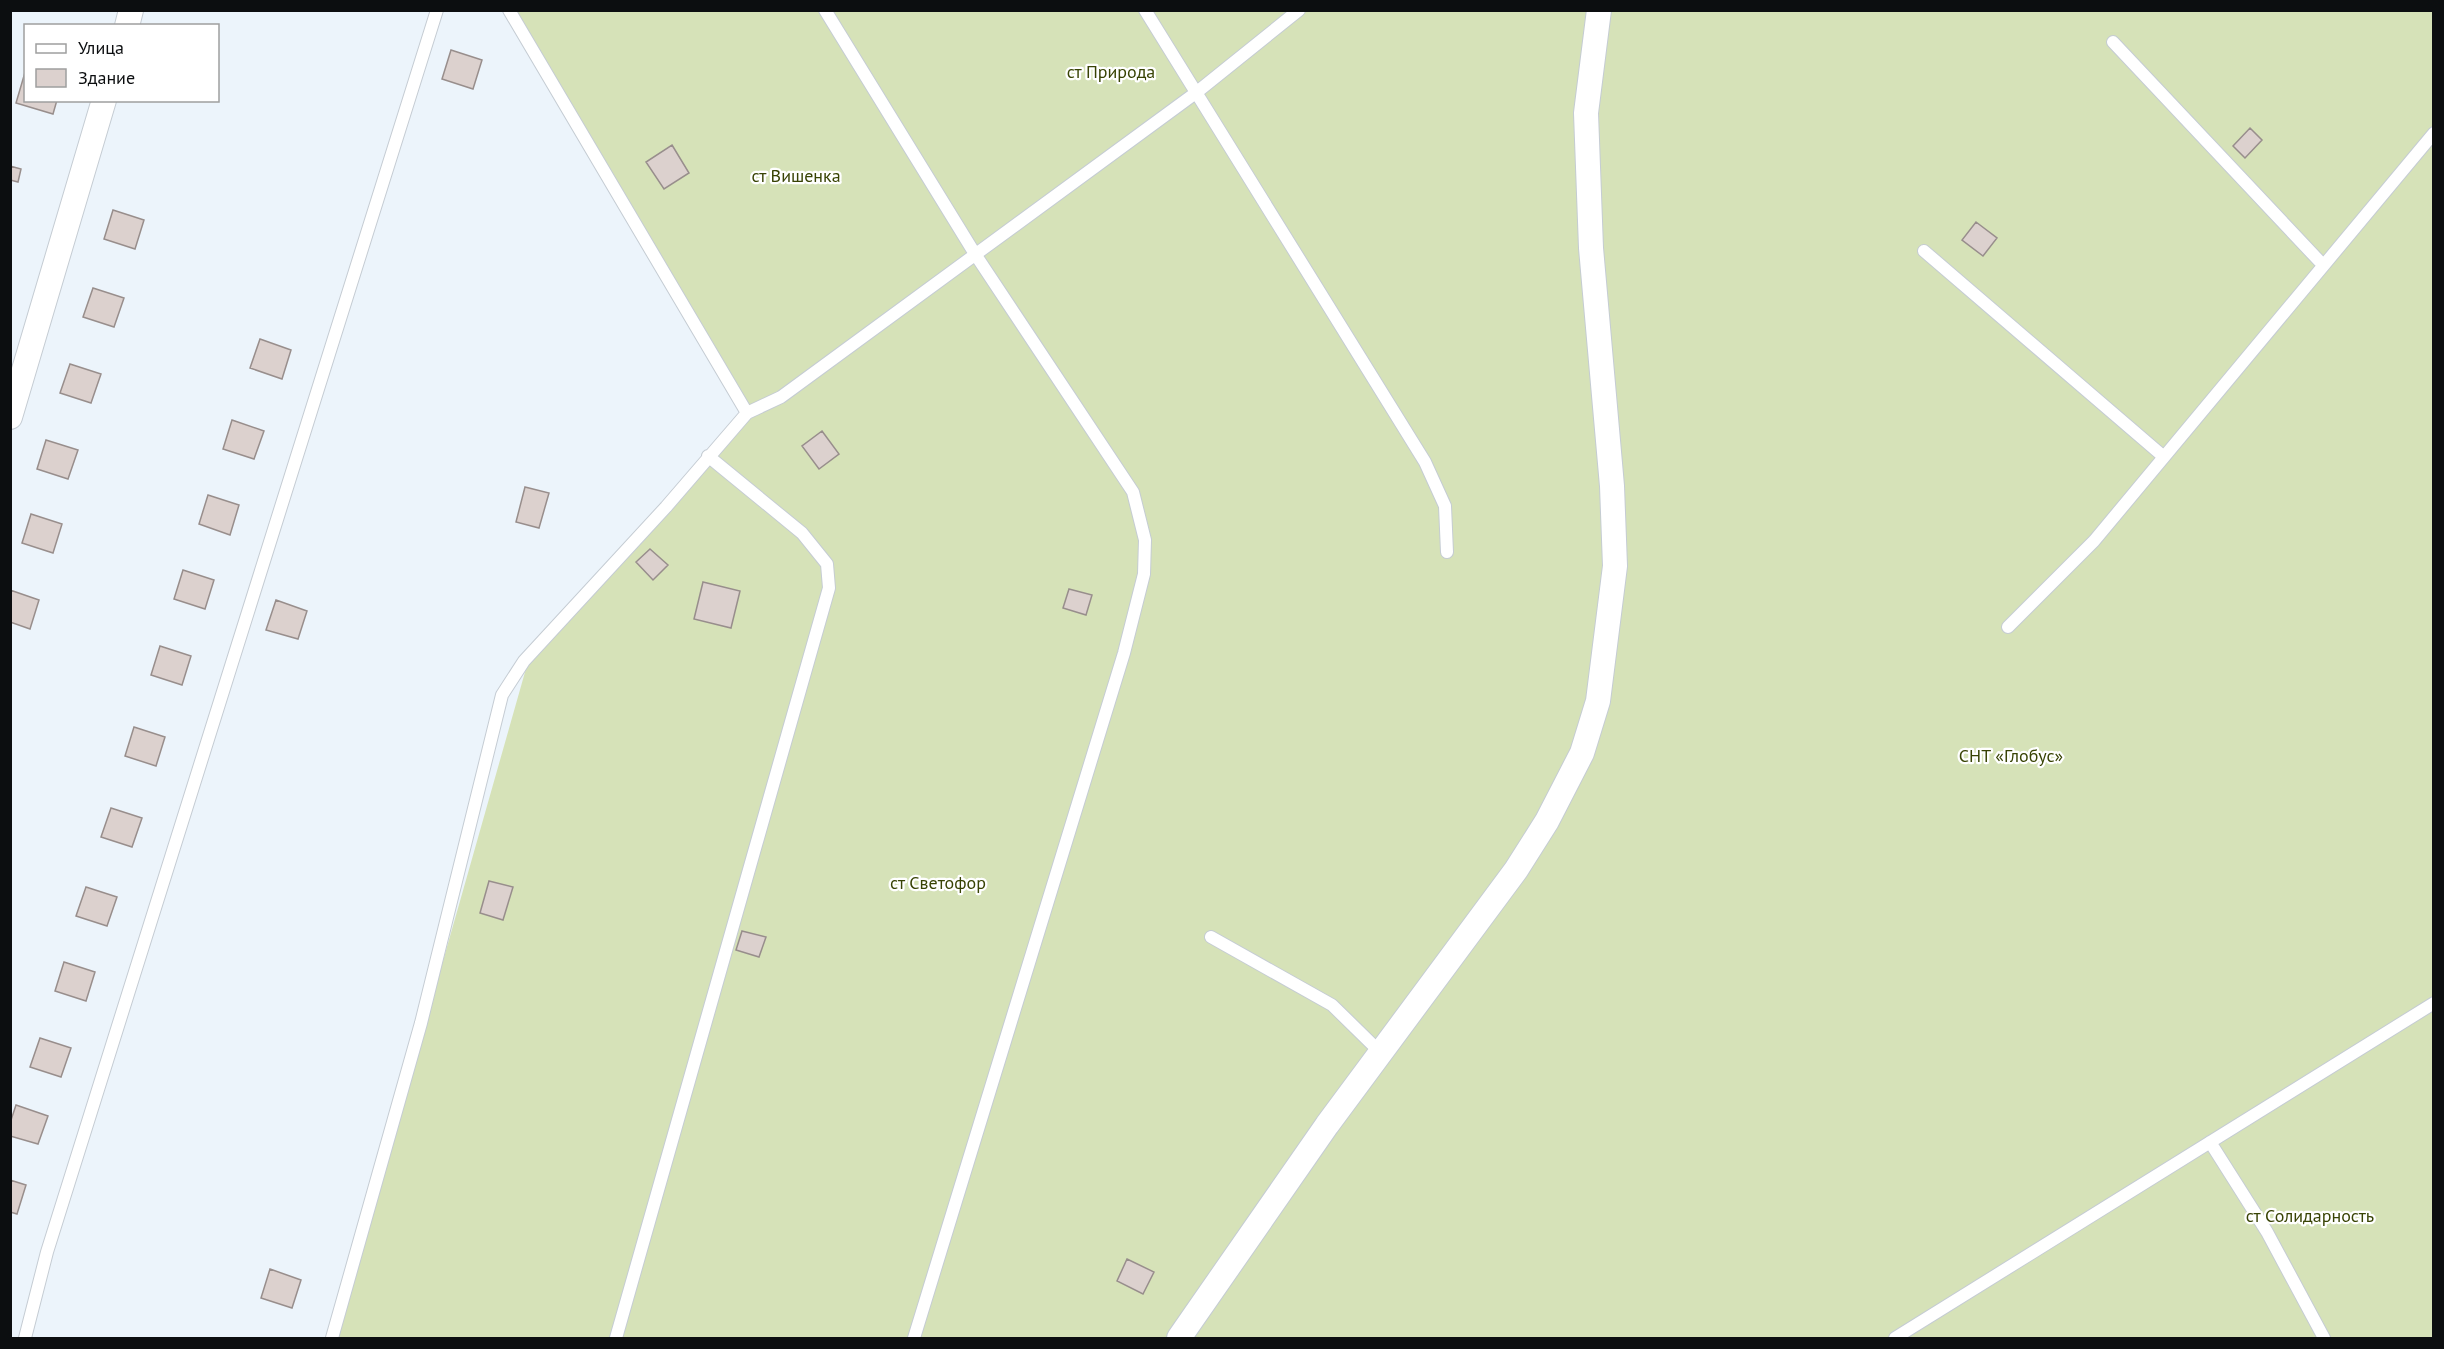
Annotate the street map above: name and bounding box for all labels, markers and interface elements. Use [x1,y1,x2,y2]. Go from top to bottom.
legend [24,24,219,102]
text: Улица [78,36,124,59]
park label: ст Природа [1067,60,1155,83]
text: Здание [78,66,135,89]
park label: ст Вишенка [751,164,841,187]
park label: СНТ «Глобус» [1959,744,2063,767]
park label: ст Светофор [890,871,986,894]
park label: ст Солидарность [2246,1204,2374,1227]

